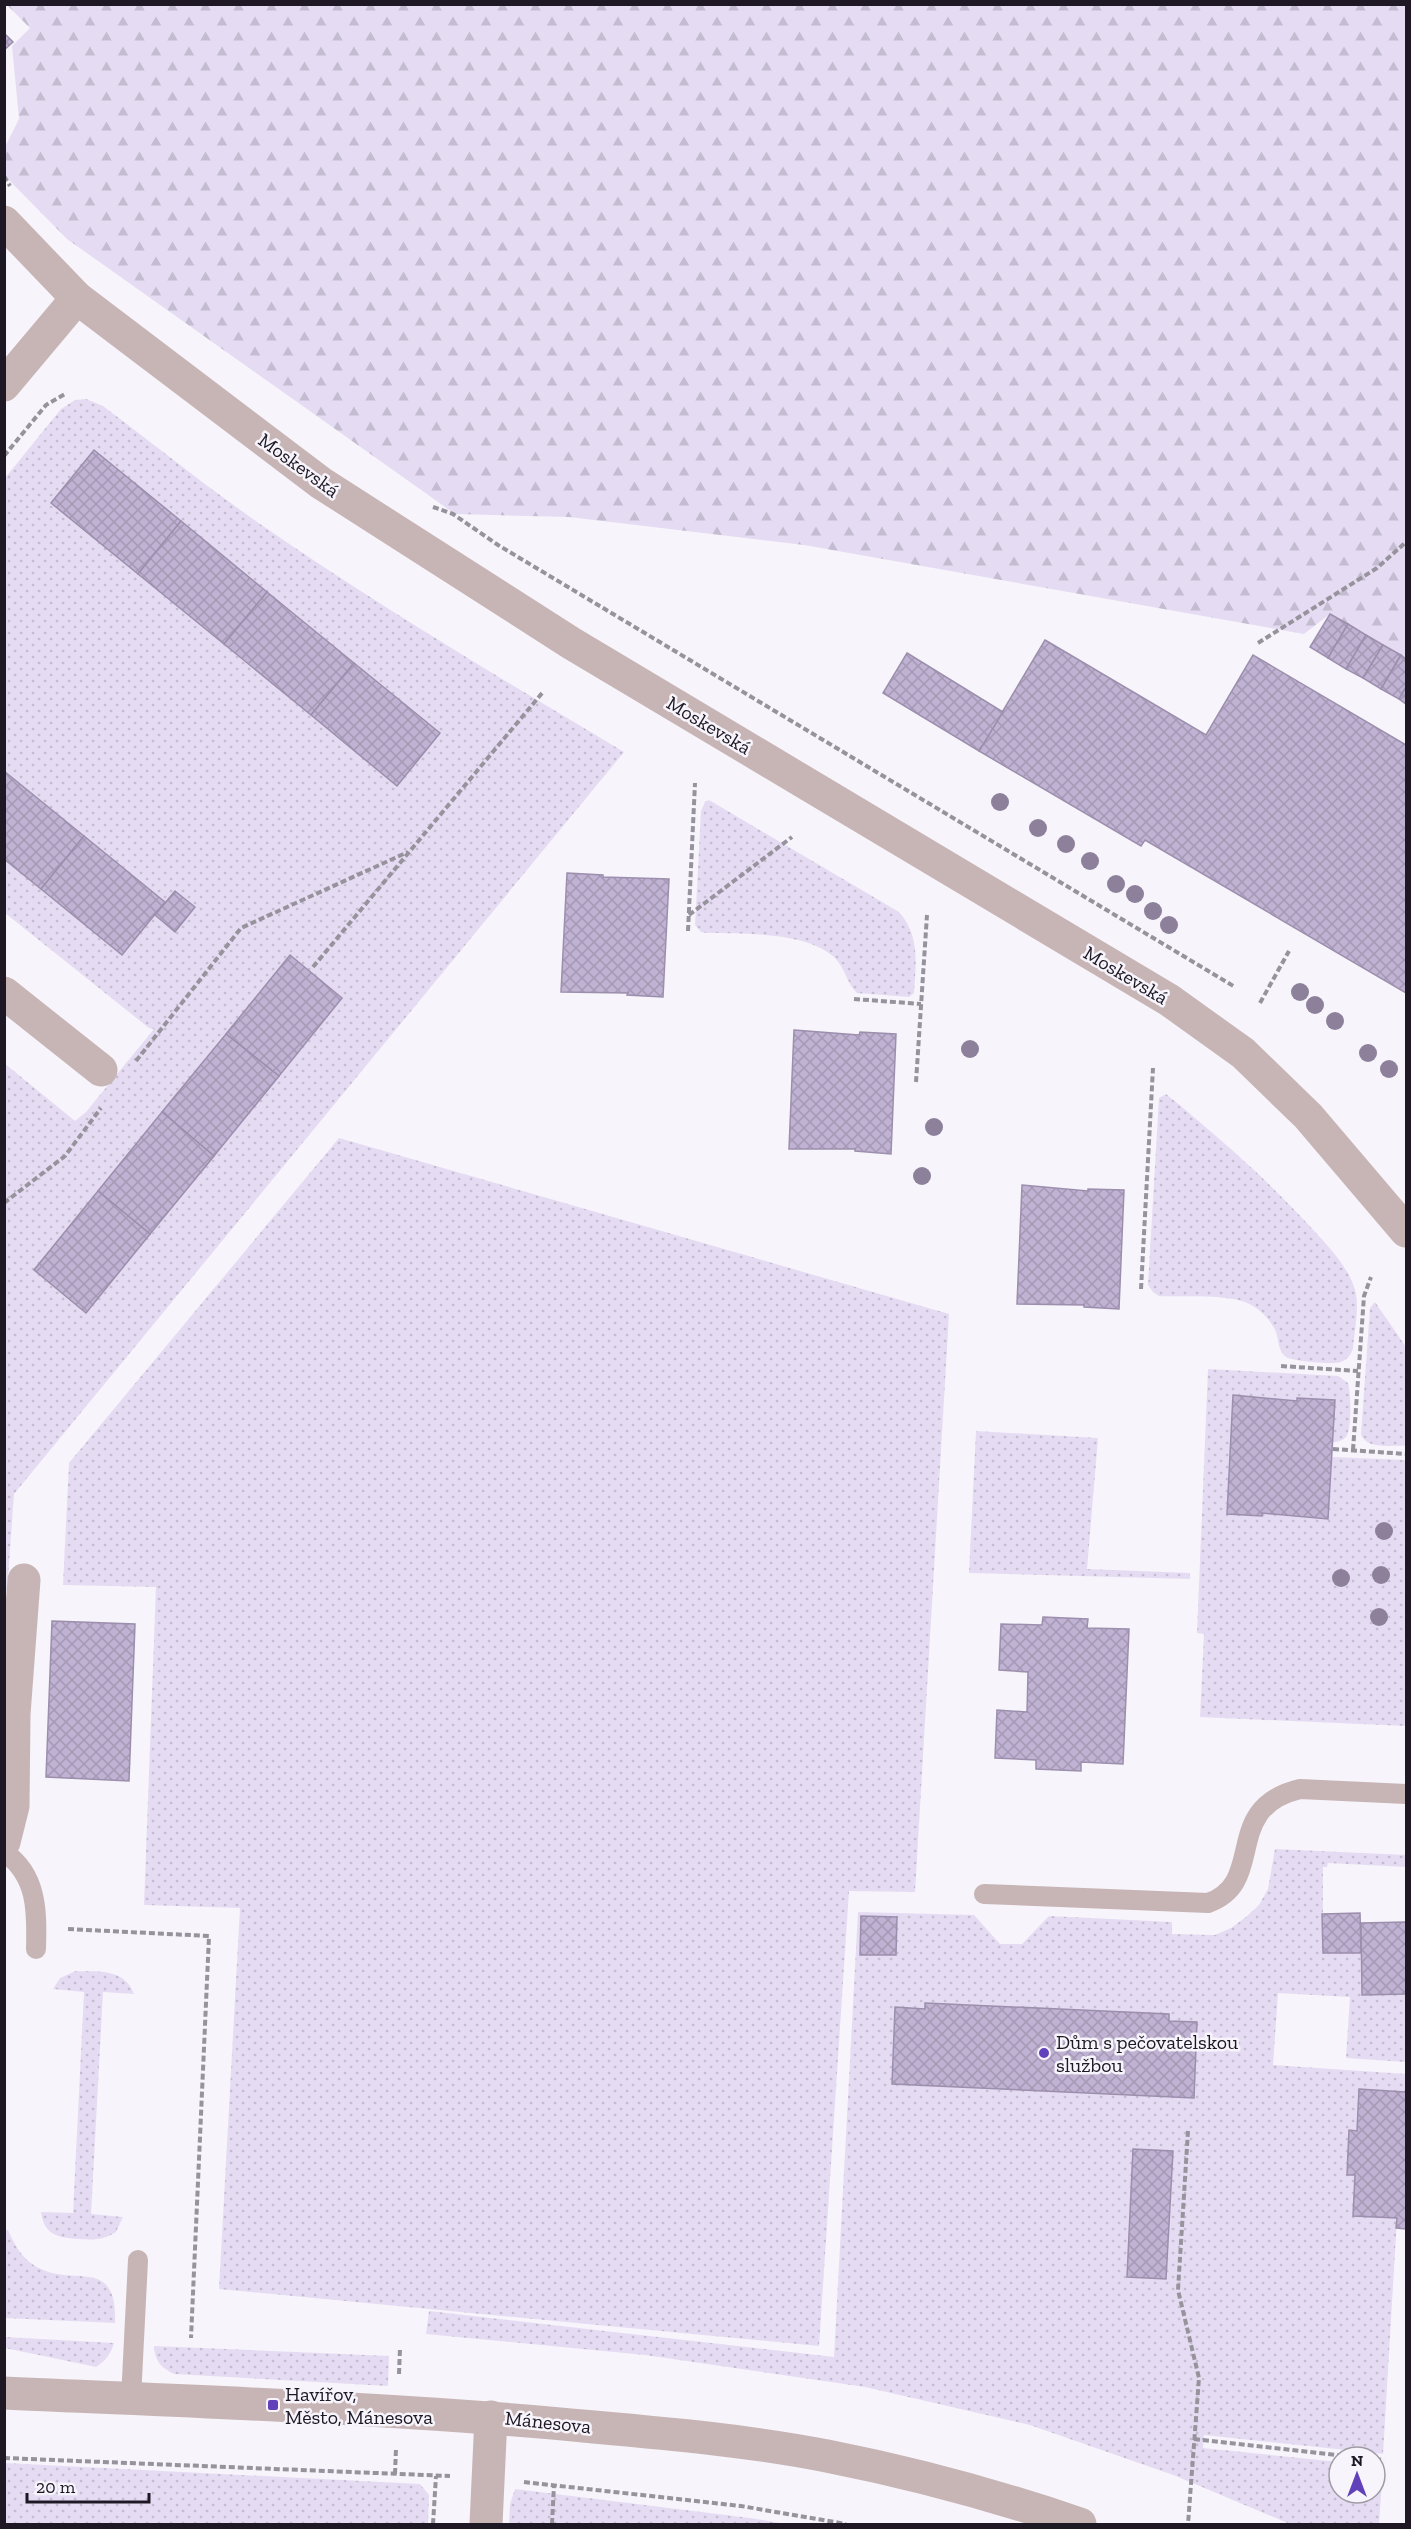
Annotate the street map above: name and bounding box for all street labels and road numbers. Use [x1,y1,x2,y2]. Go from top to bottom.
street label: Moskevská [254,428,344,503]
street label: Moskevská [663,690,756,760]
street label: Moskevská [1080,940,1173,1010]
street label: Mánesova [504,2406,593,2438]

